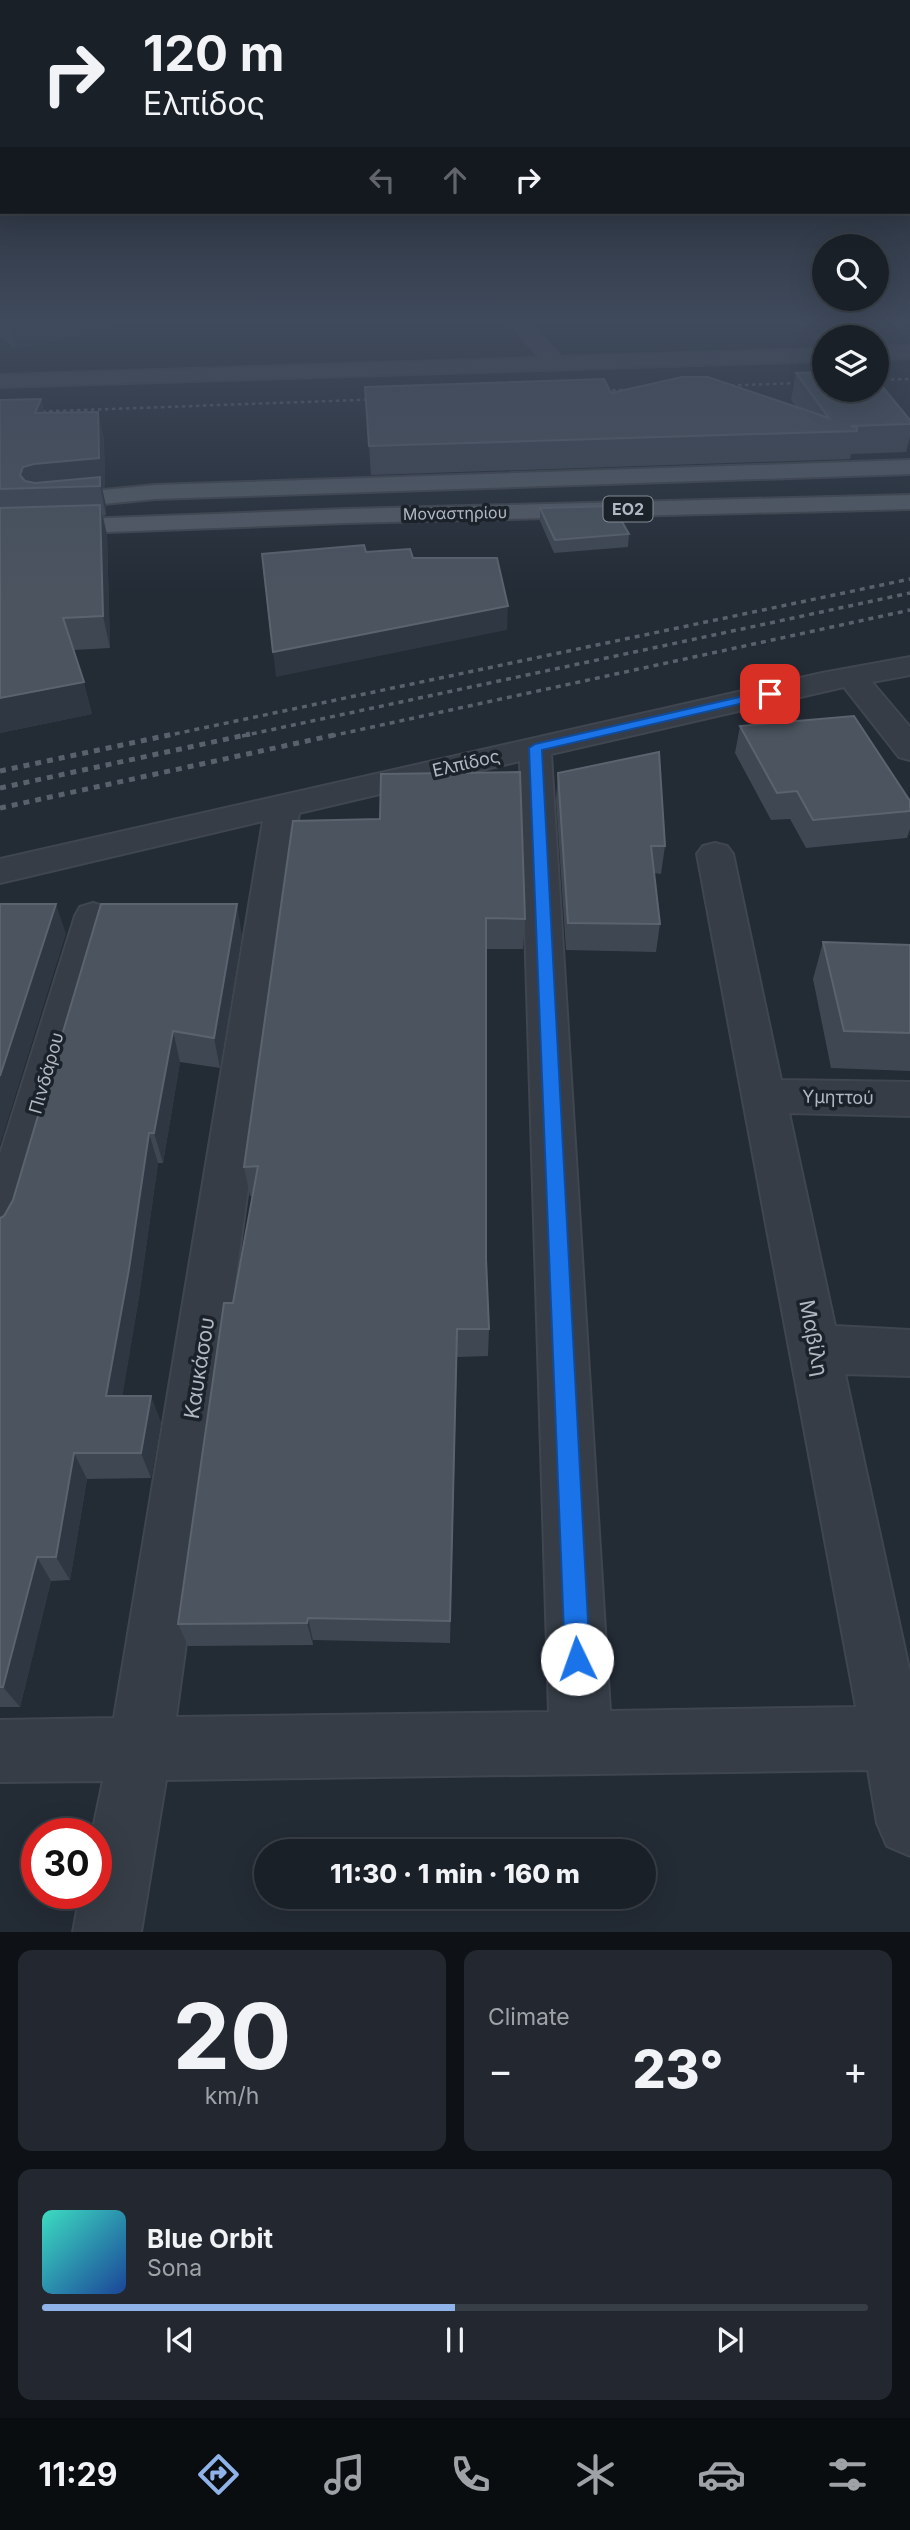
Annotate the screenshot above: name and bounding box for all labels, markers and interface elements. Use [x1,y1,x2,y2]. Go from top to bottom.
text: 120 m [143,24,284,83]
icon: right [28,28,119,119]
text: Ελπίδος [143,84,265,123]
icon: left [363,161,401,199]
icon: ahead [436,161,474,199]
icon: right [509,161,547,199]
map controls [812,234,889,402]
button: search [812,234,889,311]
button: layers [812,325,889,402]
road number: ΕΟ2 [604,496,652,522]
street label: Μοναστηρίου [403,502,507,524]
pin [740,664,800,724]
icon: arrive [751,675,789,713]
street label: Ελπίδος [430,745,502,781]
street label: Πινδάρου [24,1030,68,1116]
street label: Υμηττού [802,1086,874,1108]
street label: Μαβίλη [794,1298,834,1378]
street label: Καυκάσου [179,1315,219,1421]
position arrow [540,1622,614,1696]
speed limit sign: 30 [21,1818,112,1909]
text: 11:30 · 1 min · 160 m [330,1858,580,1889]
text: 20 [173,1981,291,2091]
text: Climate [488,2003,570,2031]
text: 23° [632,2038,724,2101]
text: − [488,2047,513,2093]
text: + [843,2047,868,2093]
text: km/h [205,2082,259,2110]
text: Blue Orbit [147,2223,273,2254]
text: Sona [147,2254,202,2282]
icon: previous [161,2321,199,2359]
icon: pause [436,2321,474,2359]
icon: next [711,2321,749,2359]
icon: directions [194,2450,243,2499]
icon: music [320,2450,369,2499]
icon: phone [446,2450,495,2499]
icon: climate [571,2450,620,2499]
icon: car [697,2450,746,2499]
icon: filters [823,2450,872,2499]
text: 11:29 [38,2455,118,2494]

